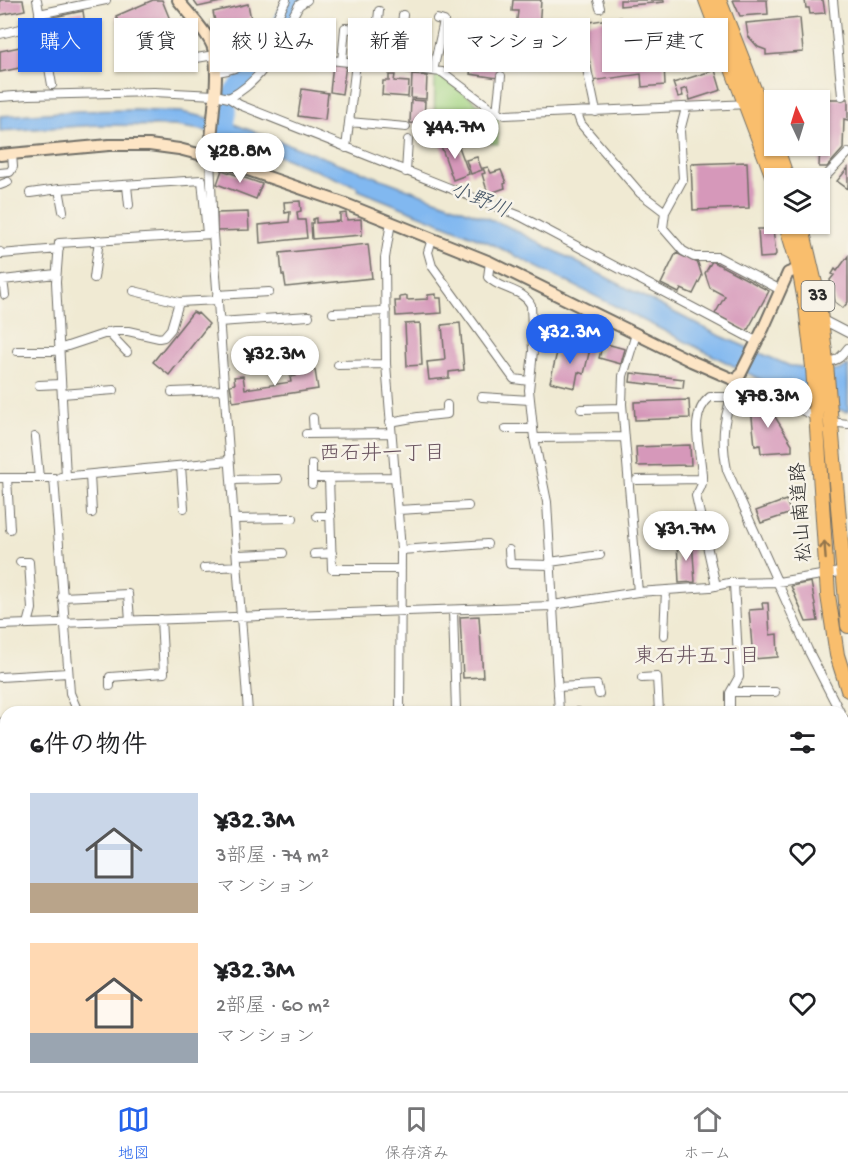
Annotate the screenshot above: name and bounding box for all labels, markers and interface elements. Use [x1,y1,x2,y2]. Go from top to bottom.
chip: 購入 [18,18,102,72]
chip: 賃貸 [114,18,198,72]
chip: 絞り込み [210,18,336,72]
chip: 新着 [348,18,432,72]
chip: マンション [444,18,590,72]
chip: 一戸建て [602,18,728,72]
north arrow [764,90,830,156]
map controls [764,90,830,234]
pin: ¥44.7M [406,109,504,160]
text: ¥44.7M [426,117,484,140]
pin: ¥28.8M [191,133,289,184]
text: ¥28.8M [209,141,271,164]
button: layers [764,168,830,234]
water label: 小野川 [445,177,513,226]
road number: 33 [802,281,834,311]
pin: ¥32.3M [521,314,619,365]
text: ¥32.3M [540,322,600,345]
pin: ¥32.3M [226,336,324,387]
text: ¥32.3M [245,344,305,367]
pin: ¥78.3M [719,378,817,429]
text: ¥78.3M [737,386,799,409]
district label: 西石井一丁目 [319,441,445,468]
street label: 松山南道路 [786,461,818,563]
pin: ¥31.7M [637,511,735,562]
text: ¥31.7M [657,519,715,542]
one-way arrow [819,541,830,560]
district label: 東石井五丁目 [634,644,760,671]
icon: filters [786,726,819,759]
text: 6件の物件 [30,732,147,763]
text: ¥32.3M [216,807,294,838]
icon: home [78,817,150,889]
icon: heart [786,837,819,870]
text: 3部屋 · 74 m² [216,846,329,869]
text: マンション [216,877,315,900]
text: ¥32.3M [216,957,294,988]
icon: home [78,967,150,1039]
icon: heart [786,987,819,1020]
text: 2部屋 · 60 m² [216,996,330,1019]
text: マンション [216,1027,315,1050]
tab: 地図 [117,1103,150,1165]
tab: 保存済み [385,1103,449,1165]
tab: ホーム [683,1103,731,1165]

